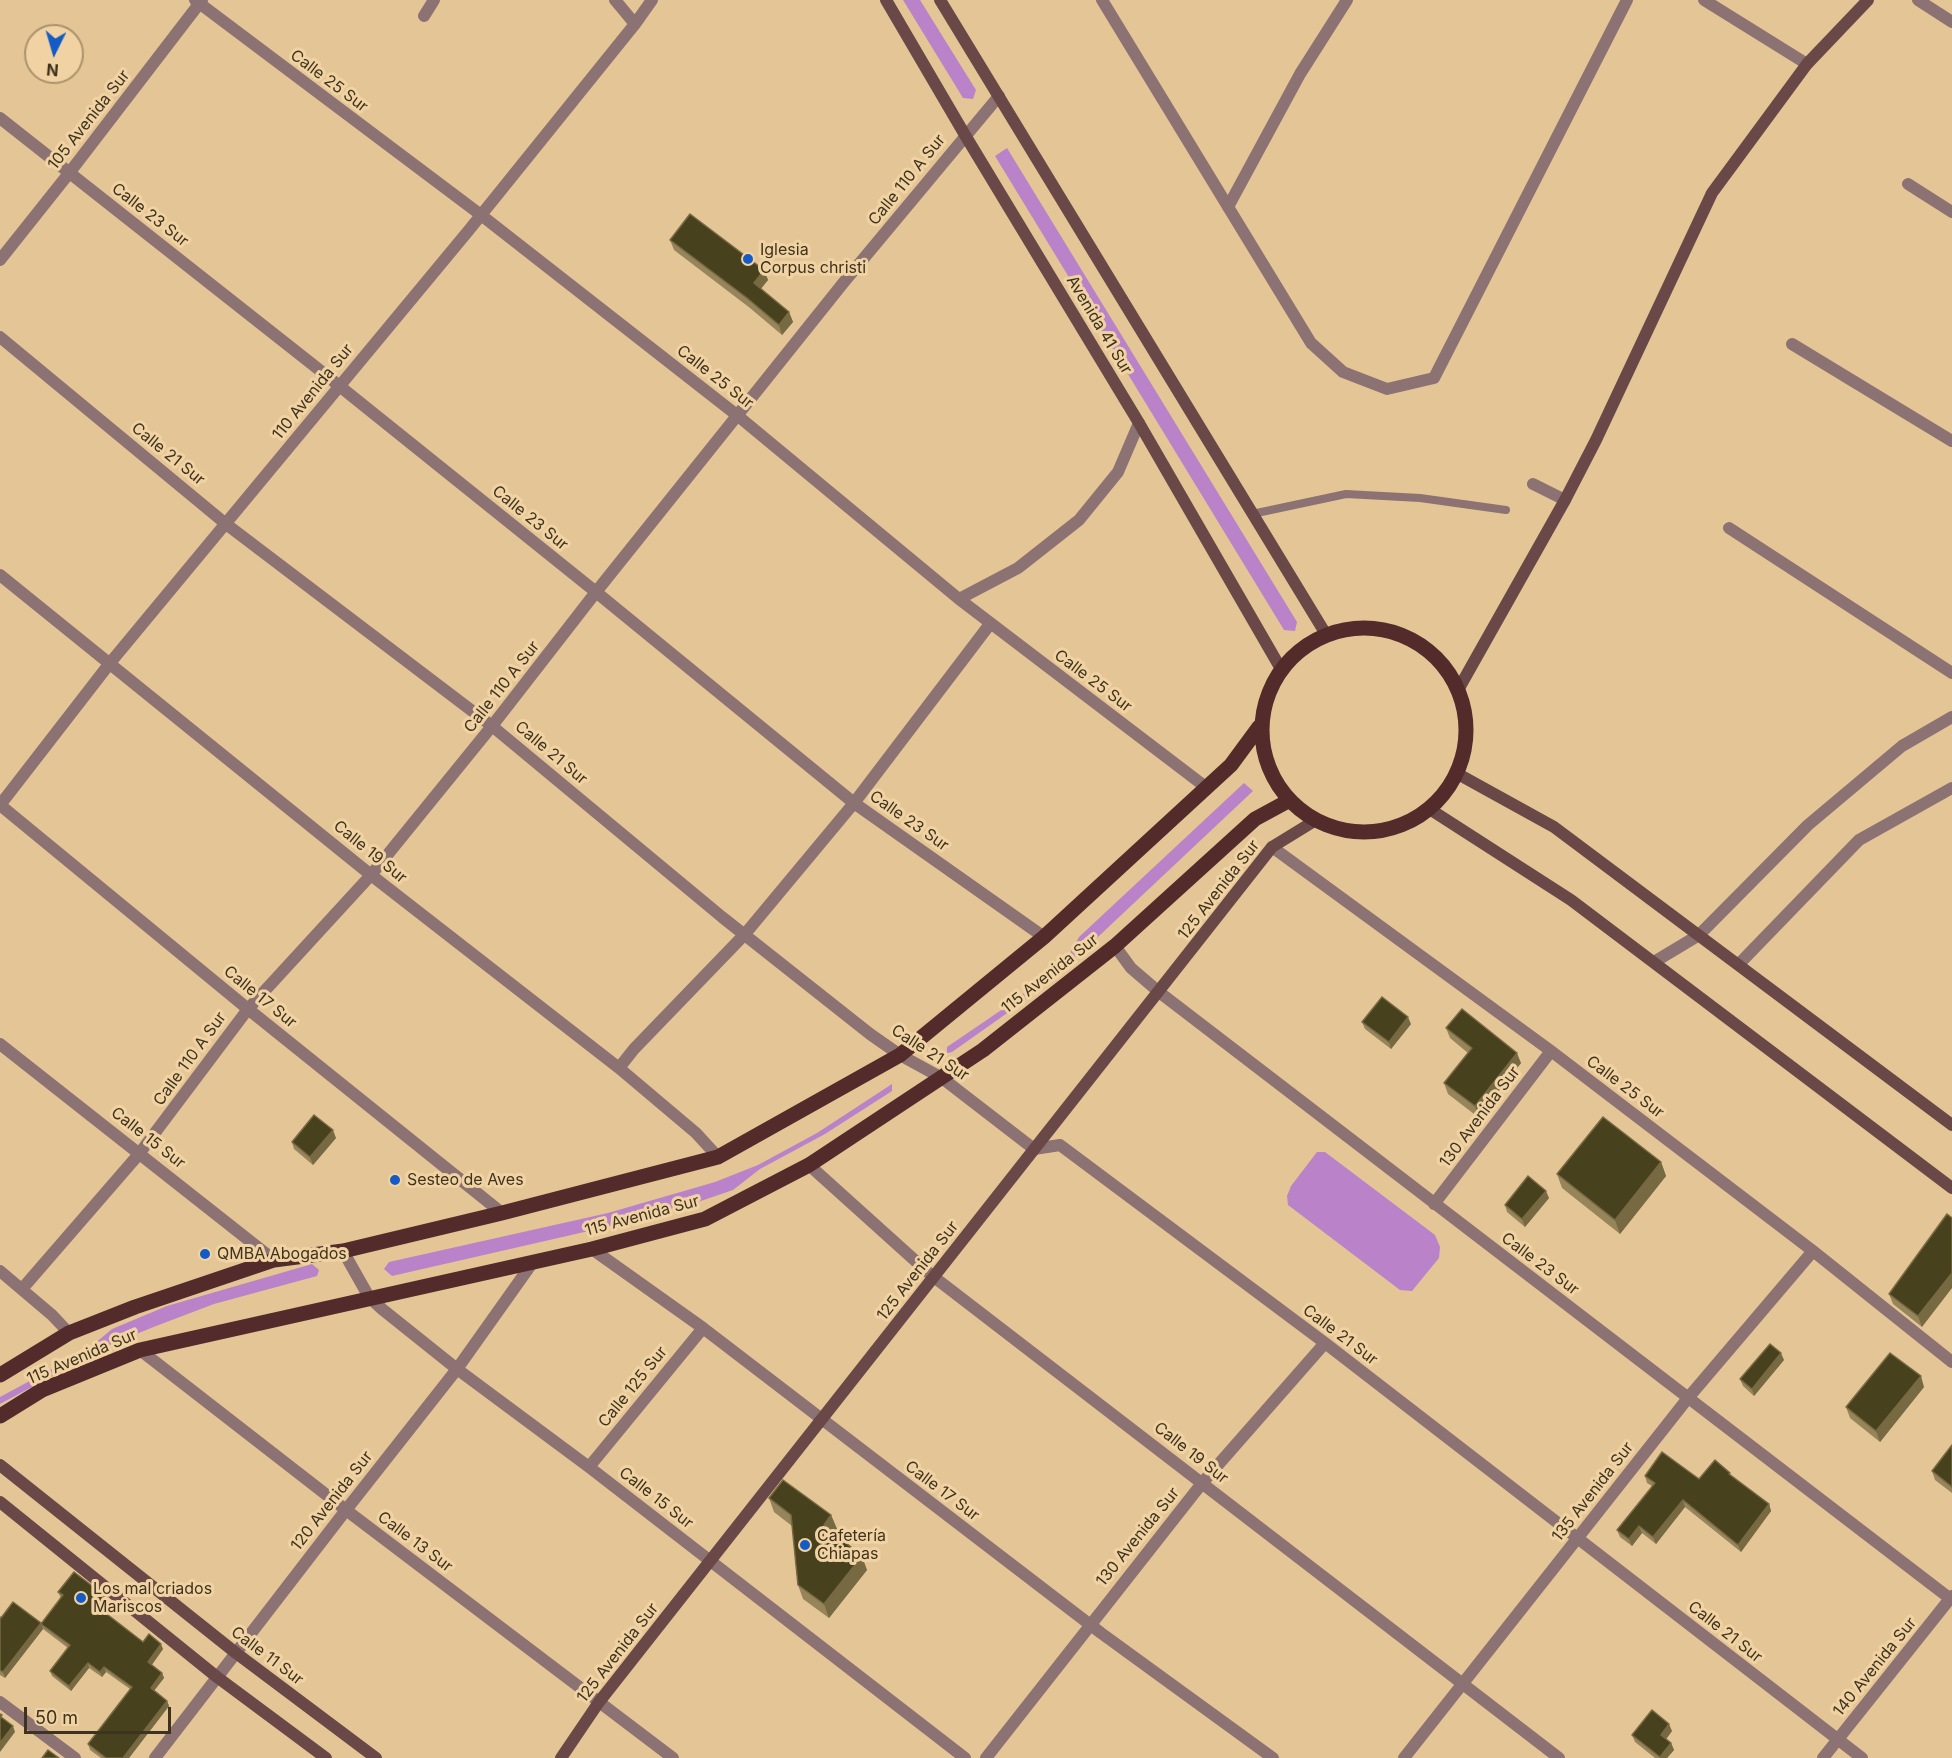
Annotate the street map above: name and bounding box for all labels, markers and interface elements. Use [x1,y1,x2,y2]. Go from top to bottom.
north arrow [24,24,84,84]
street label: Calle 25 Sur [286,46,372,116]
text: N [46,59,60,80]
street label: 105 Avenida Sur [44,66,134,174]
street label: Calle 110 A Sur [865,131,949,229]
street label: Calle 23 Sur [108,179,192,251]
place label: Iglesia Corpus christi [760,240,866,278]
marker: Iglesia Corpus christi [741,252,755,266]
street label: Avenida 41 Sur [1062,272,1136,378]
street label: 110 Avenida Sur [268,340,358,444]
street label: Calle 25 Sur [673,341,757,413]
street label: Calle 21 Sur [127,419,209,489]
street label: Calle 23 Sur [488,482,572,554]
street label: Calle 110 A Sur [460,637,544,737]
street label: Calle 25 Sur [1050,646,1136,716]
street label: Calle 21 Sur [511,717,591,789]
street label: Calle 23 Sur [866,787,952,855]
street label: Calle 19 Sur [329,817,411,887]
street label: 125 Avenida Sur [1174,836,1264,944]
street label: 115 Avenida Sur [998,930,1102,1018]
street label: Calle 17 Sur [220,962,300,1032]
street label: Calle 110 A Sur [150,1008,230,1110]
street label: Calle 21 Sur [888,1021,972,1085]
street label: Calle 25 Sur [1582,1052,1668,1122]
street label: 130 Avenida Sur [1436,1063,1524,1171]
street label: Calle 15 Sur [107,1103,189,1173]
place label: Sesteo de Aves [407,1170,524,1190]
marker: Sesteo de Aves [388,1173,402,1187]
street label: 115 Avenida Sur [583,1192,701,1240]
street label: 125 Avenida Sur [873,1217,963,1325]
street label: Calle 23 Sur [1497,1229,1583,1299]
place label: QMBA Abogados [217,1244,347,1264]
marker: QMBA Abogados [198,1247,212,1261]
street label: Calle 21 Sur [1299,1301,1381,1369]
street label: 115 Avenida Sur [24,1325,140,1389]
street label: Calle 125 Sur [595,1343,671,1431]
street label: Calle 19 Sur [1150,1418,1232,1488]
street label: 135 Avenida Sur [1548,1438,1638,1546]
street label: 120 Avenida Sur [287,1447,377,1555]
street label: Calle 17 Sur [901,1457,983,1525]
street label: Calle 15 Sur [615,1463,697,1533]
street label: 130 Avenida Sur [1092,1484,1184,1590]
street label: Calle 13 Sur [374,1508,456,1576]
place label: Cafetería Chiapas [817,1526,886,1564]
marker: Cafetería Chiapas [798,1538,812,1552]
place label: Los mal criados Mariscos [93,1579,212,1617]
marker: Los mal criados Mariscos [74,1591,88,1605]
street label: Calle 21 Sur [1684,1597,1766,1667]
street label: 125 Avenida Sur [573,1599,663,1707]
street label: 140 Avenida Sur [1829,1614,1921,1720]
street label: Calle 11 Sur [227,1623,307,1689]
scale bar [27,1695,174,1733]
text: 50 m [35,1707,78,1728]

